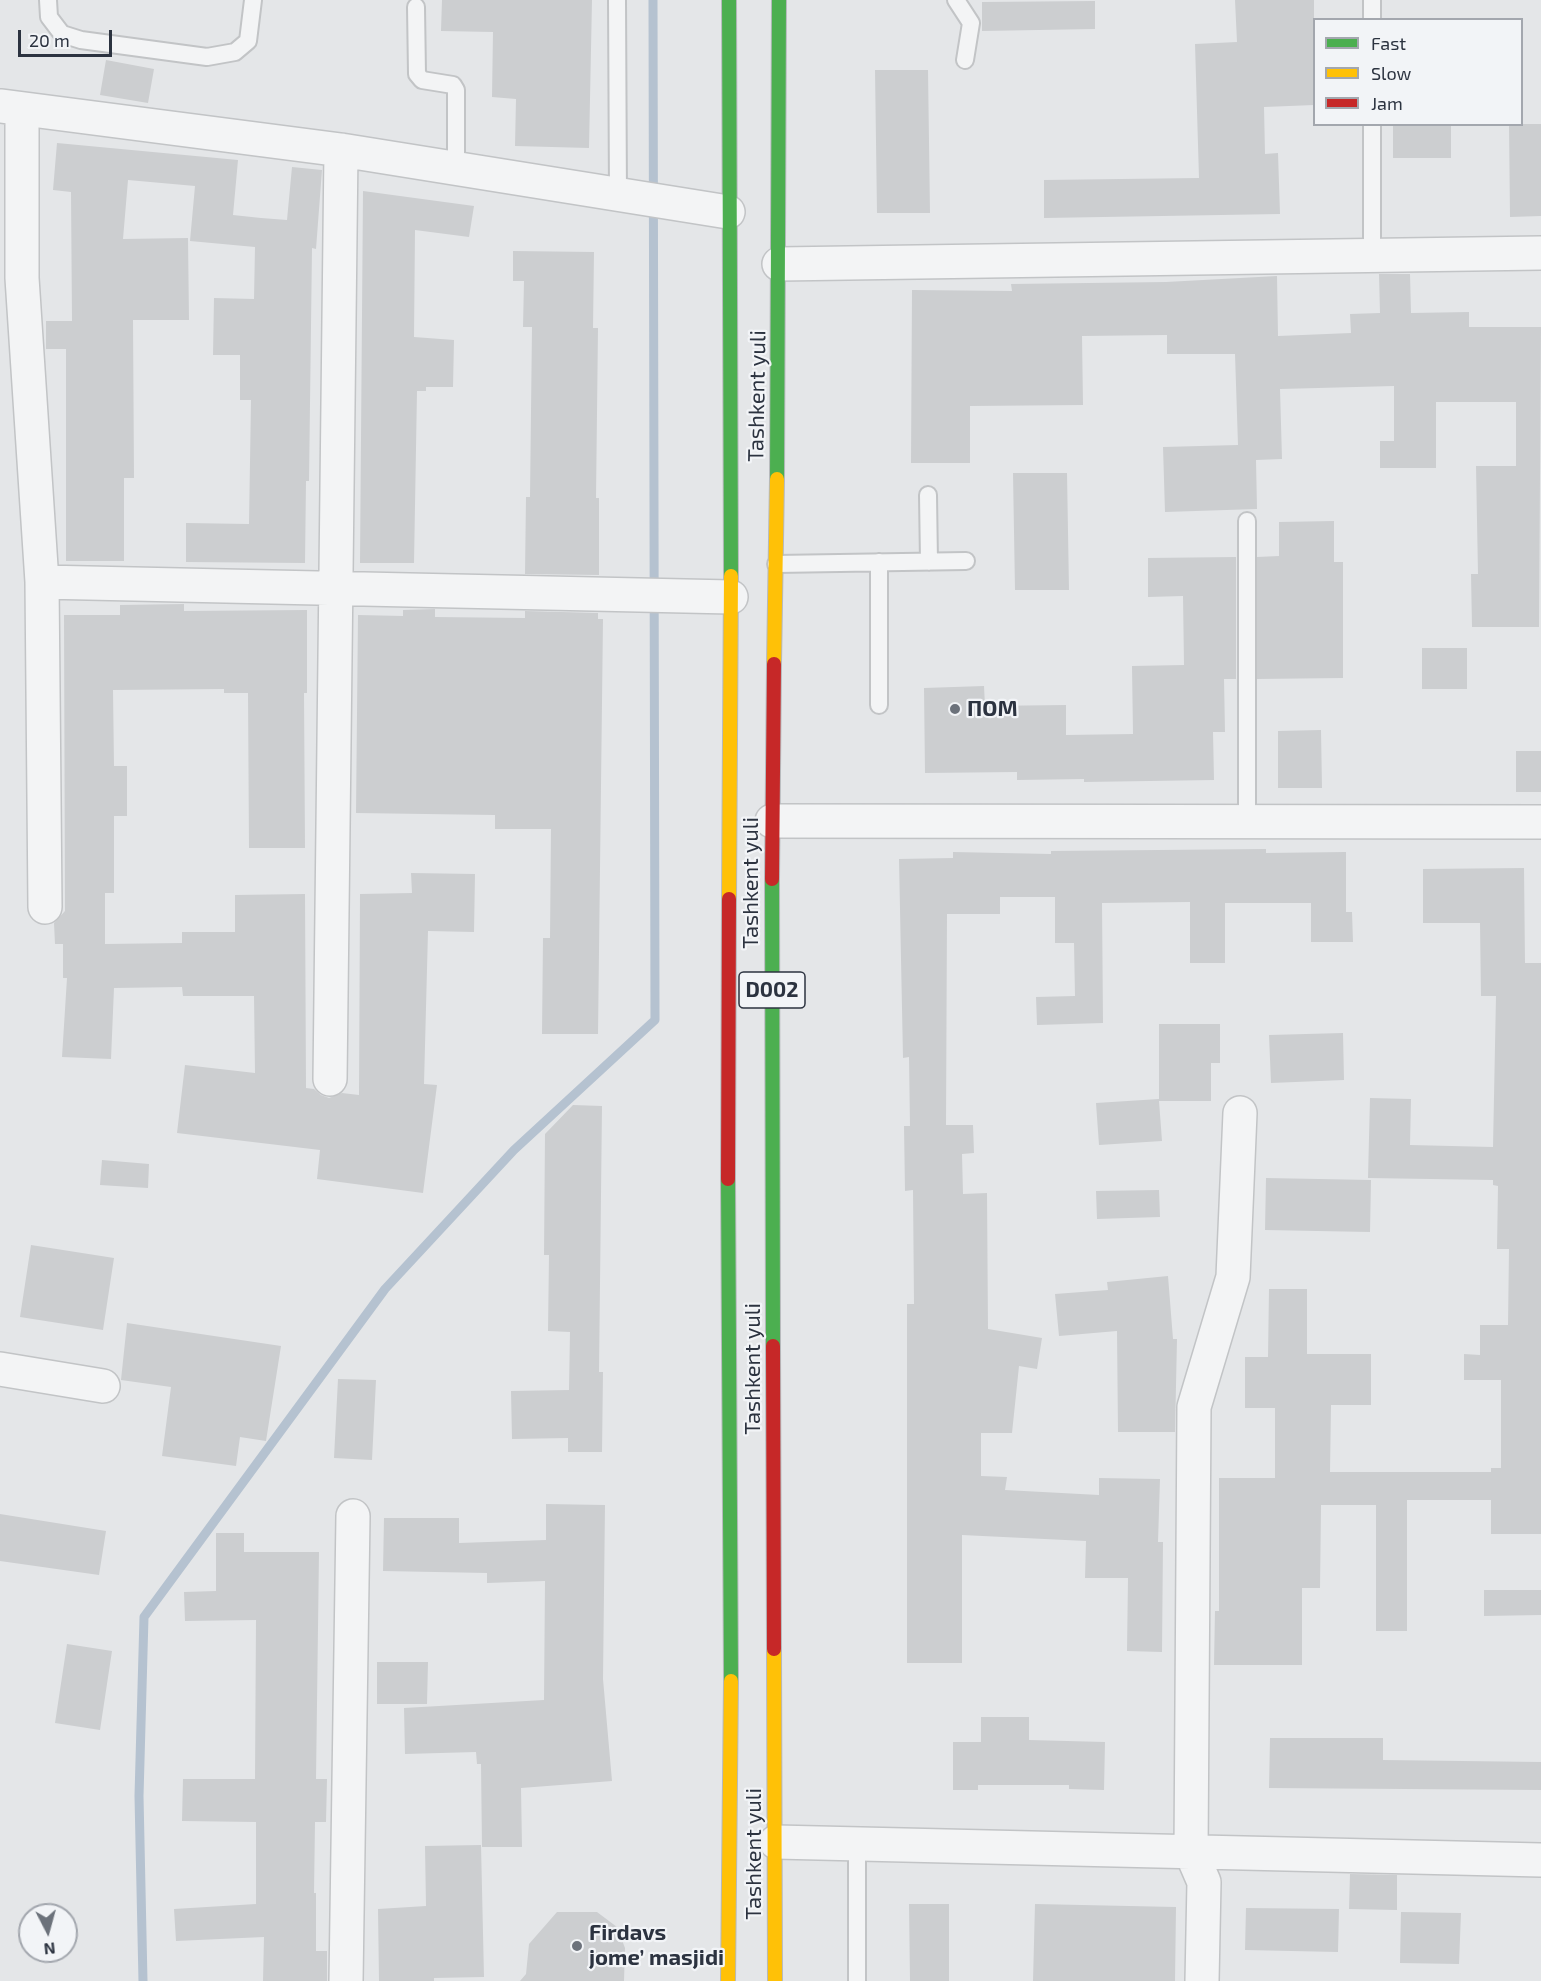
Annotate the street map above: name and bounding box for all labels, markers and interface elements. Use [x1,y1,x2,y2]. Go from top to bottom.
scale bar [21,18,116,56]
legend [1313,18,1523,126]
text: 20 m [29,29,70,51]
text: Fast [1371,32,1406,54]
text: Slow [1371,62,1411,84]
text: Jam [1371,92,1403,114]
street label: Tashkent yuli [743,330,771,462]
place label: ПОМ [967,696,1018,722]
marker: ПОМ [948,702,962,716]
street label: Tashkent yuli [738,817,764,949]
road number: D002 [739,972,805,1008]
street label: Tashkent yuli [740,1303,766,1435]
street label: Tashkent yuli [741,1788,767,1920]
north arrow [18,1903,78,1963]
place label: Firdavs jome’ masjidi [589,1920,724,1972]
text: N [43,1939,56,1959]
marker: Firdavs jome’ masjidi [570,1939,584,1953]

